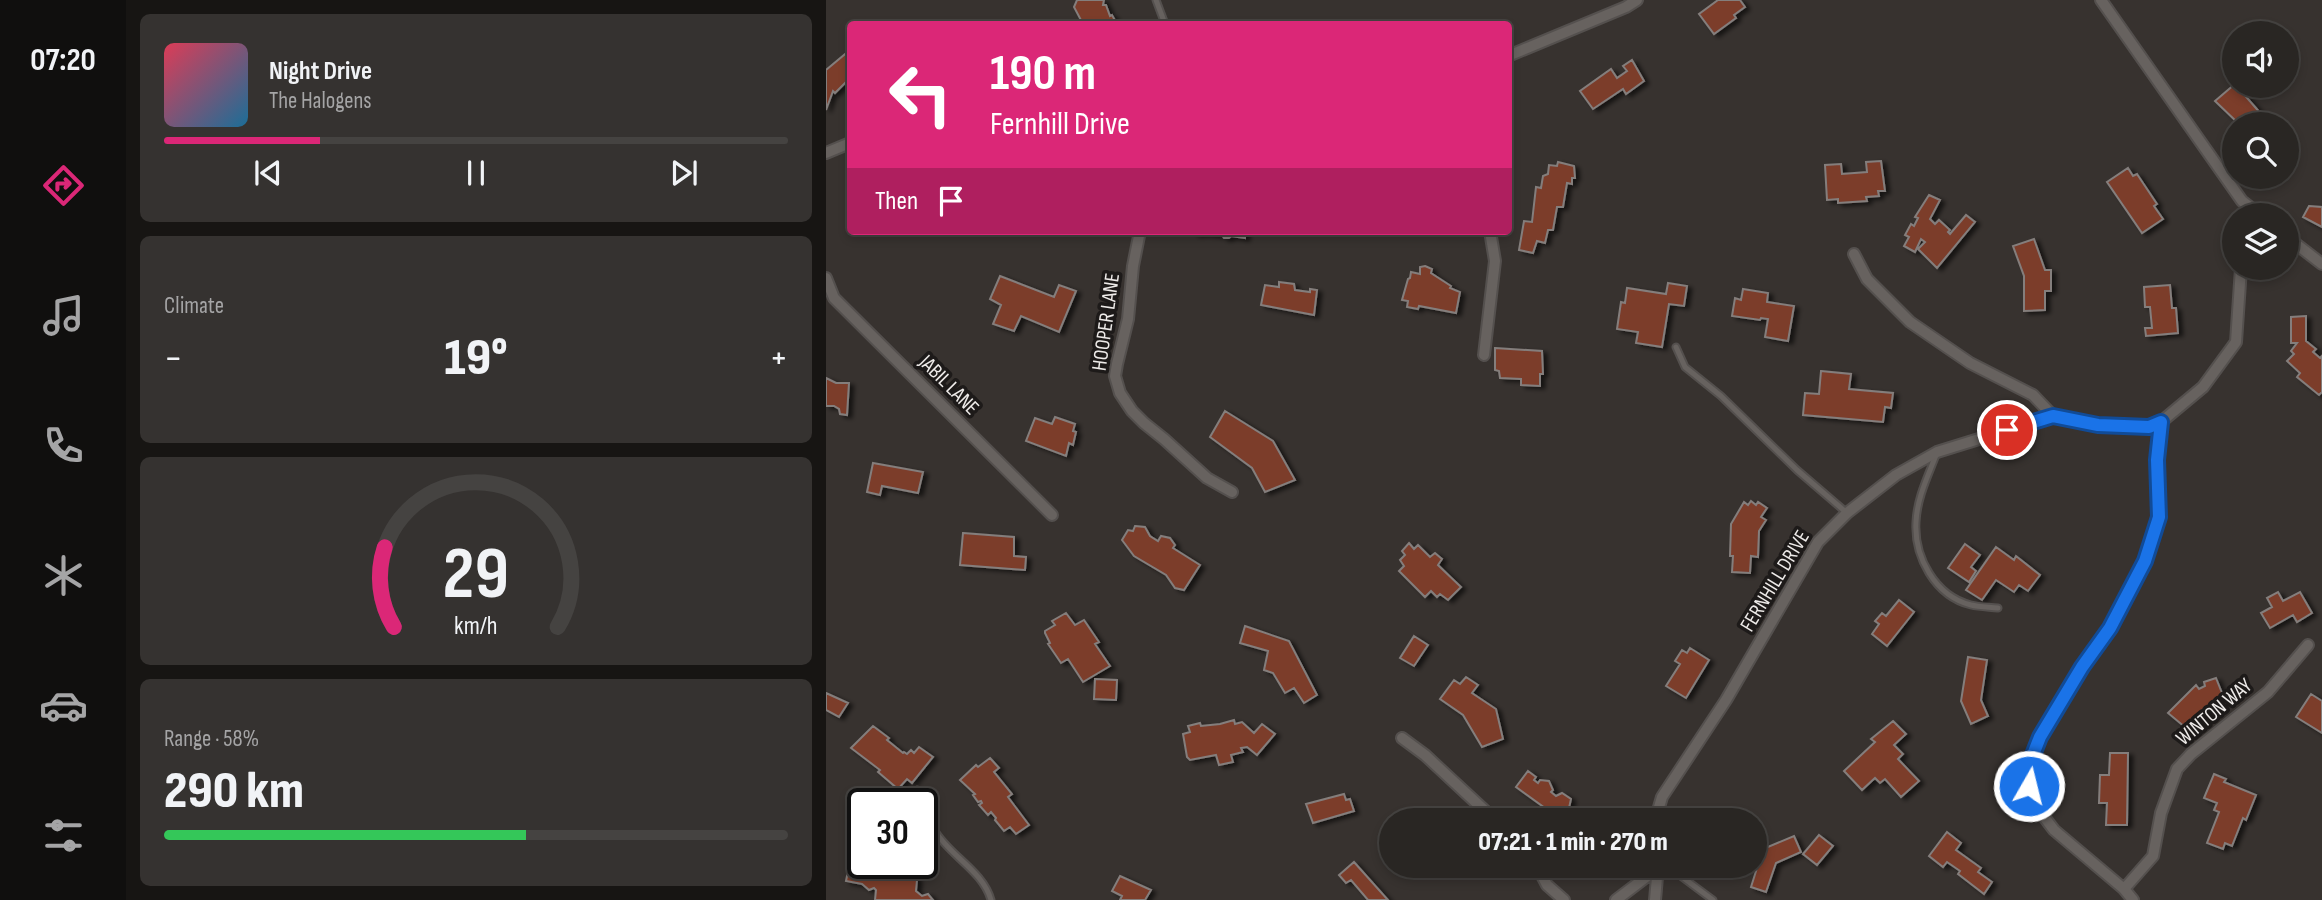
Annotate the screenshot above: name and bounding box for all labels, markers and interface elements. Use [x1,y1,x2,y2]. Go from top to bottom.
map controls [2222,21,2299,280]
button: sound [2222,21,2299,98]
text: 07:20 [30,41,96,80]
text: 190 m [990,45,1096,104]
icon: left [875,49,966,140]
text: Night Drive [269,56,372,87]
text: The Halogens [269,87,372,115]
text: Fernhill Drive [990,105,1130,144]
button: search [2222,112,2299,189]
icon: previous [249,154,287,192]
icon: pause [457,154,495,192]
icon: next [665,154,703,192]
icon: directions [39,161,88,210]
icon: arrive [932,182,970,220]
text: Then [875,186,918,217]
button: layers [2222,203,2299,280]
street label: HOOPER LANE [1087,272,1125,372]
icon: music [39,291,88,340]
text: Climate [164,292,224,320]
text: 19° [444,327,508,390]
text: − [164,336,183,381]
text: + [769,336,788,381]
street label: JABIL LANE [913,349,984,420]
pin [1977,400,2037,460]
icon: arrive [1988,411,2026,449]
icon: phone [39,421,88,470]
street label: FERNHILL DRIVE [1735,526,1815,636]
text: 29 [443,531,509,619]
icon: climate [39,551,88,600]
text: km/h [454,611,498,642]
street label: WINTON WAY [2171,673,2257,751]
icon: car [39,681,88,730]
text: Range · 58% [164,725,259,753]
position arrow [1992,749,2066,823]
text: 290 km [164,760,304,823]
speed limit sign: 30 [847,788,938,879]
icon: filters [39,811,88,860]
text: 07:21 · 1 min · 270 m [1478,827,1668,858]

